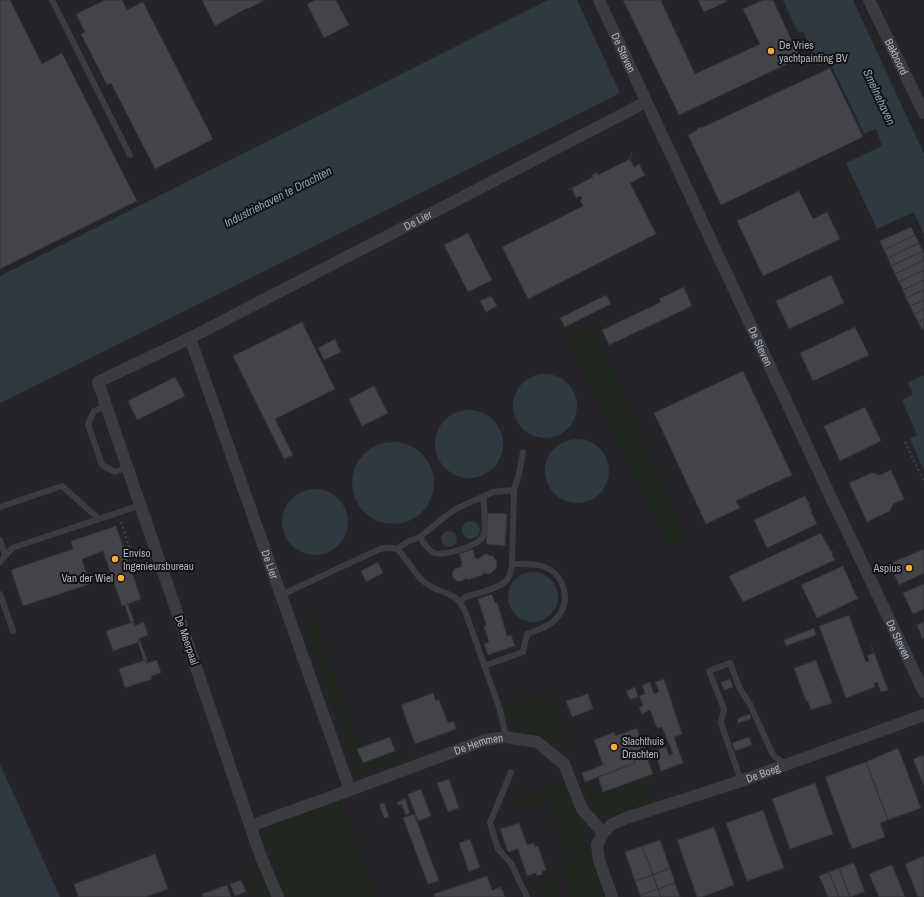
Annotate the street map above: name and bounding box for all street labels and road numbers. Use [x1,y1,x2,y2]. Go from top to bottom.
street label: De Steven [608,30,639,75]
street label: Bakboord [882,36,911,77]
street label: De Lier [401,207,434,233]
street label: De Steven [745,324,776,368]
street label: De Lier [259,548,282,581]
street label: De Meerpaal [172,613,202,667]
street label: De Steven [883,617,914,661]
street label: De Hemmen [452,731,504,758]
street label: De Boeg [744,761,782,786]

